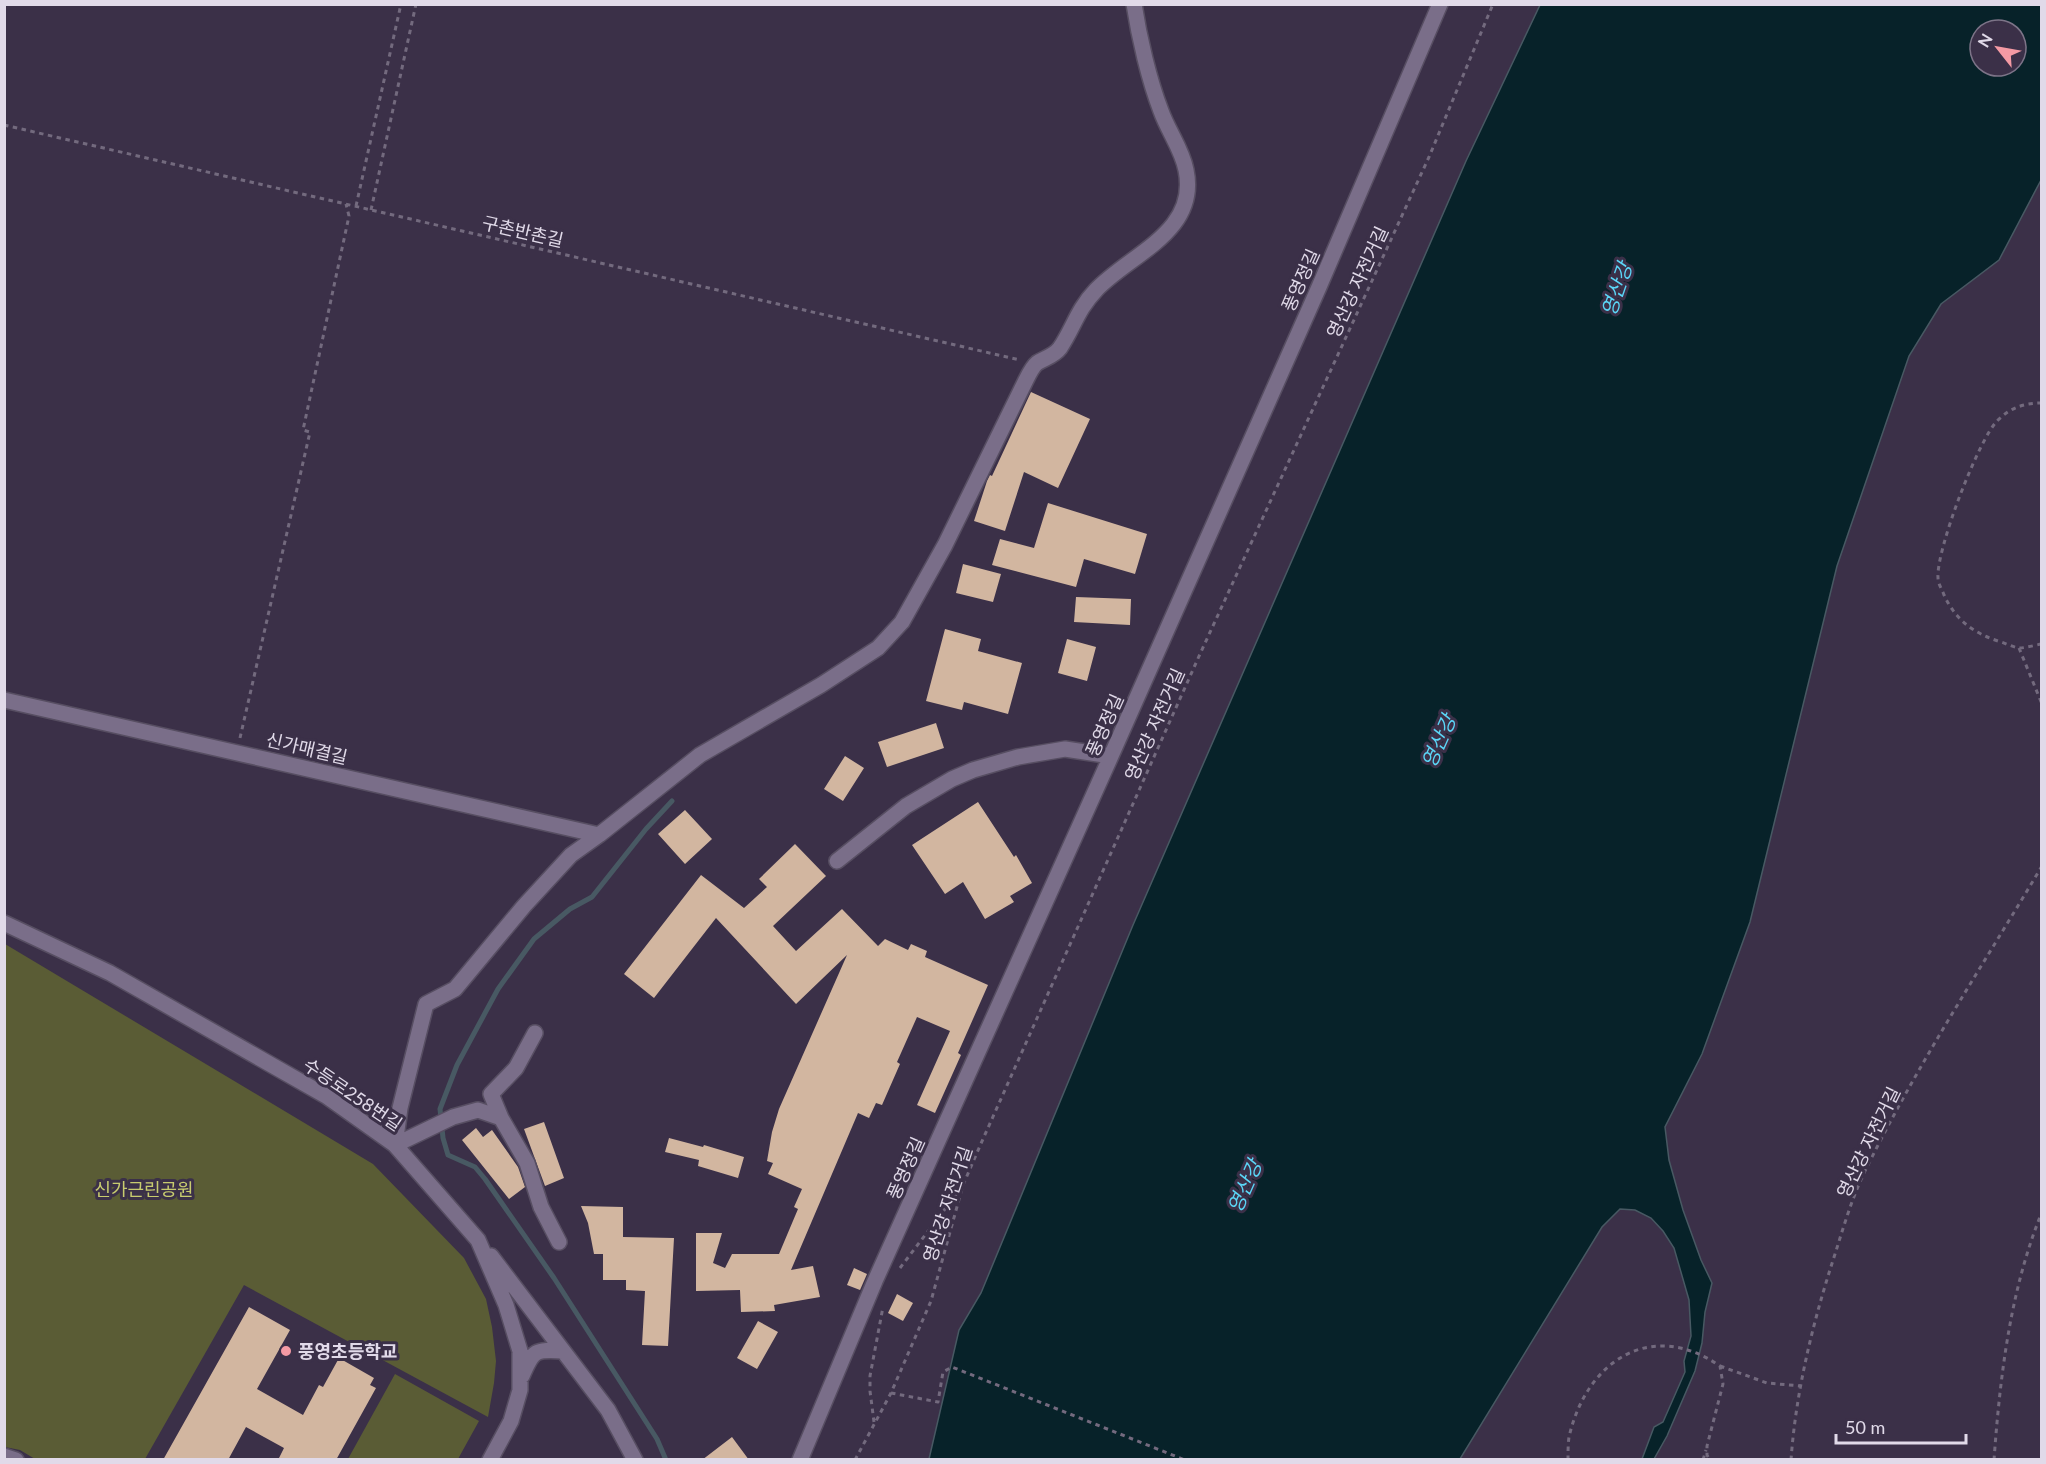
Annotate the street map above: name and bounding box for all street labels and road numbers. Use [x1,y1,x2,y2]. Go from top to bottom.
street label: 구촌반촌길 [480,211,566,251]
street label: 영산강 자전거길 [1322,223,1392,341]
street label: 풍영정길 [1276,245,1324,315]
street label: 영산강 자전거길 [1119,664,1189,784]
street label: 풍영정길 [1080,690,1128,760]
street label: 신가매결길 [264,728,350,768]
street label: 수등로258번길 [300,1053,406,1135]
street label: 영산강 자전거길 [1832,1083,1904,1201]
street label: 풍영정길 [881,1133,929,1203]
street label: 영산강 자전거길 [918,1143,976,1265]

